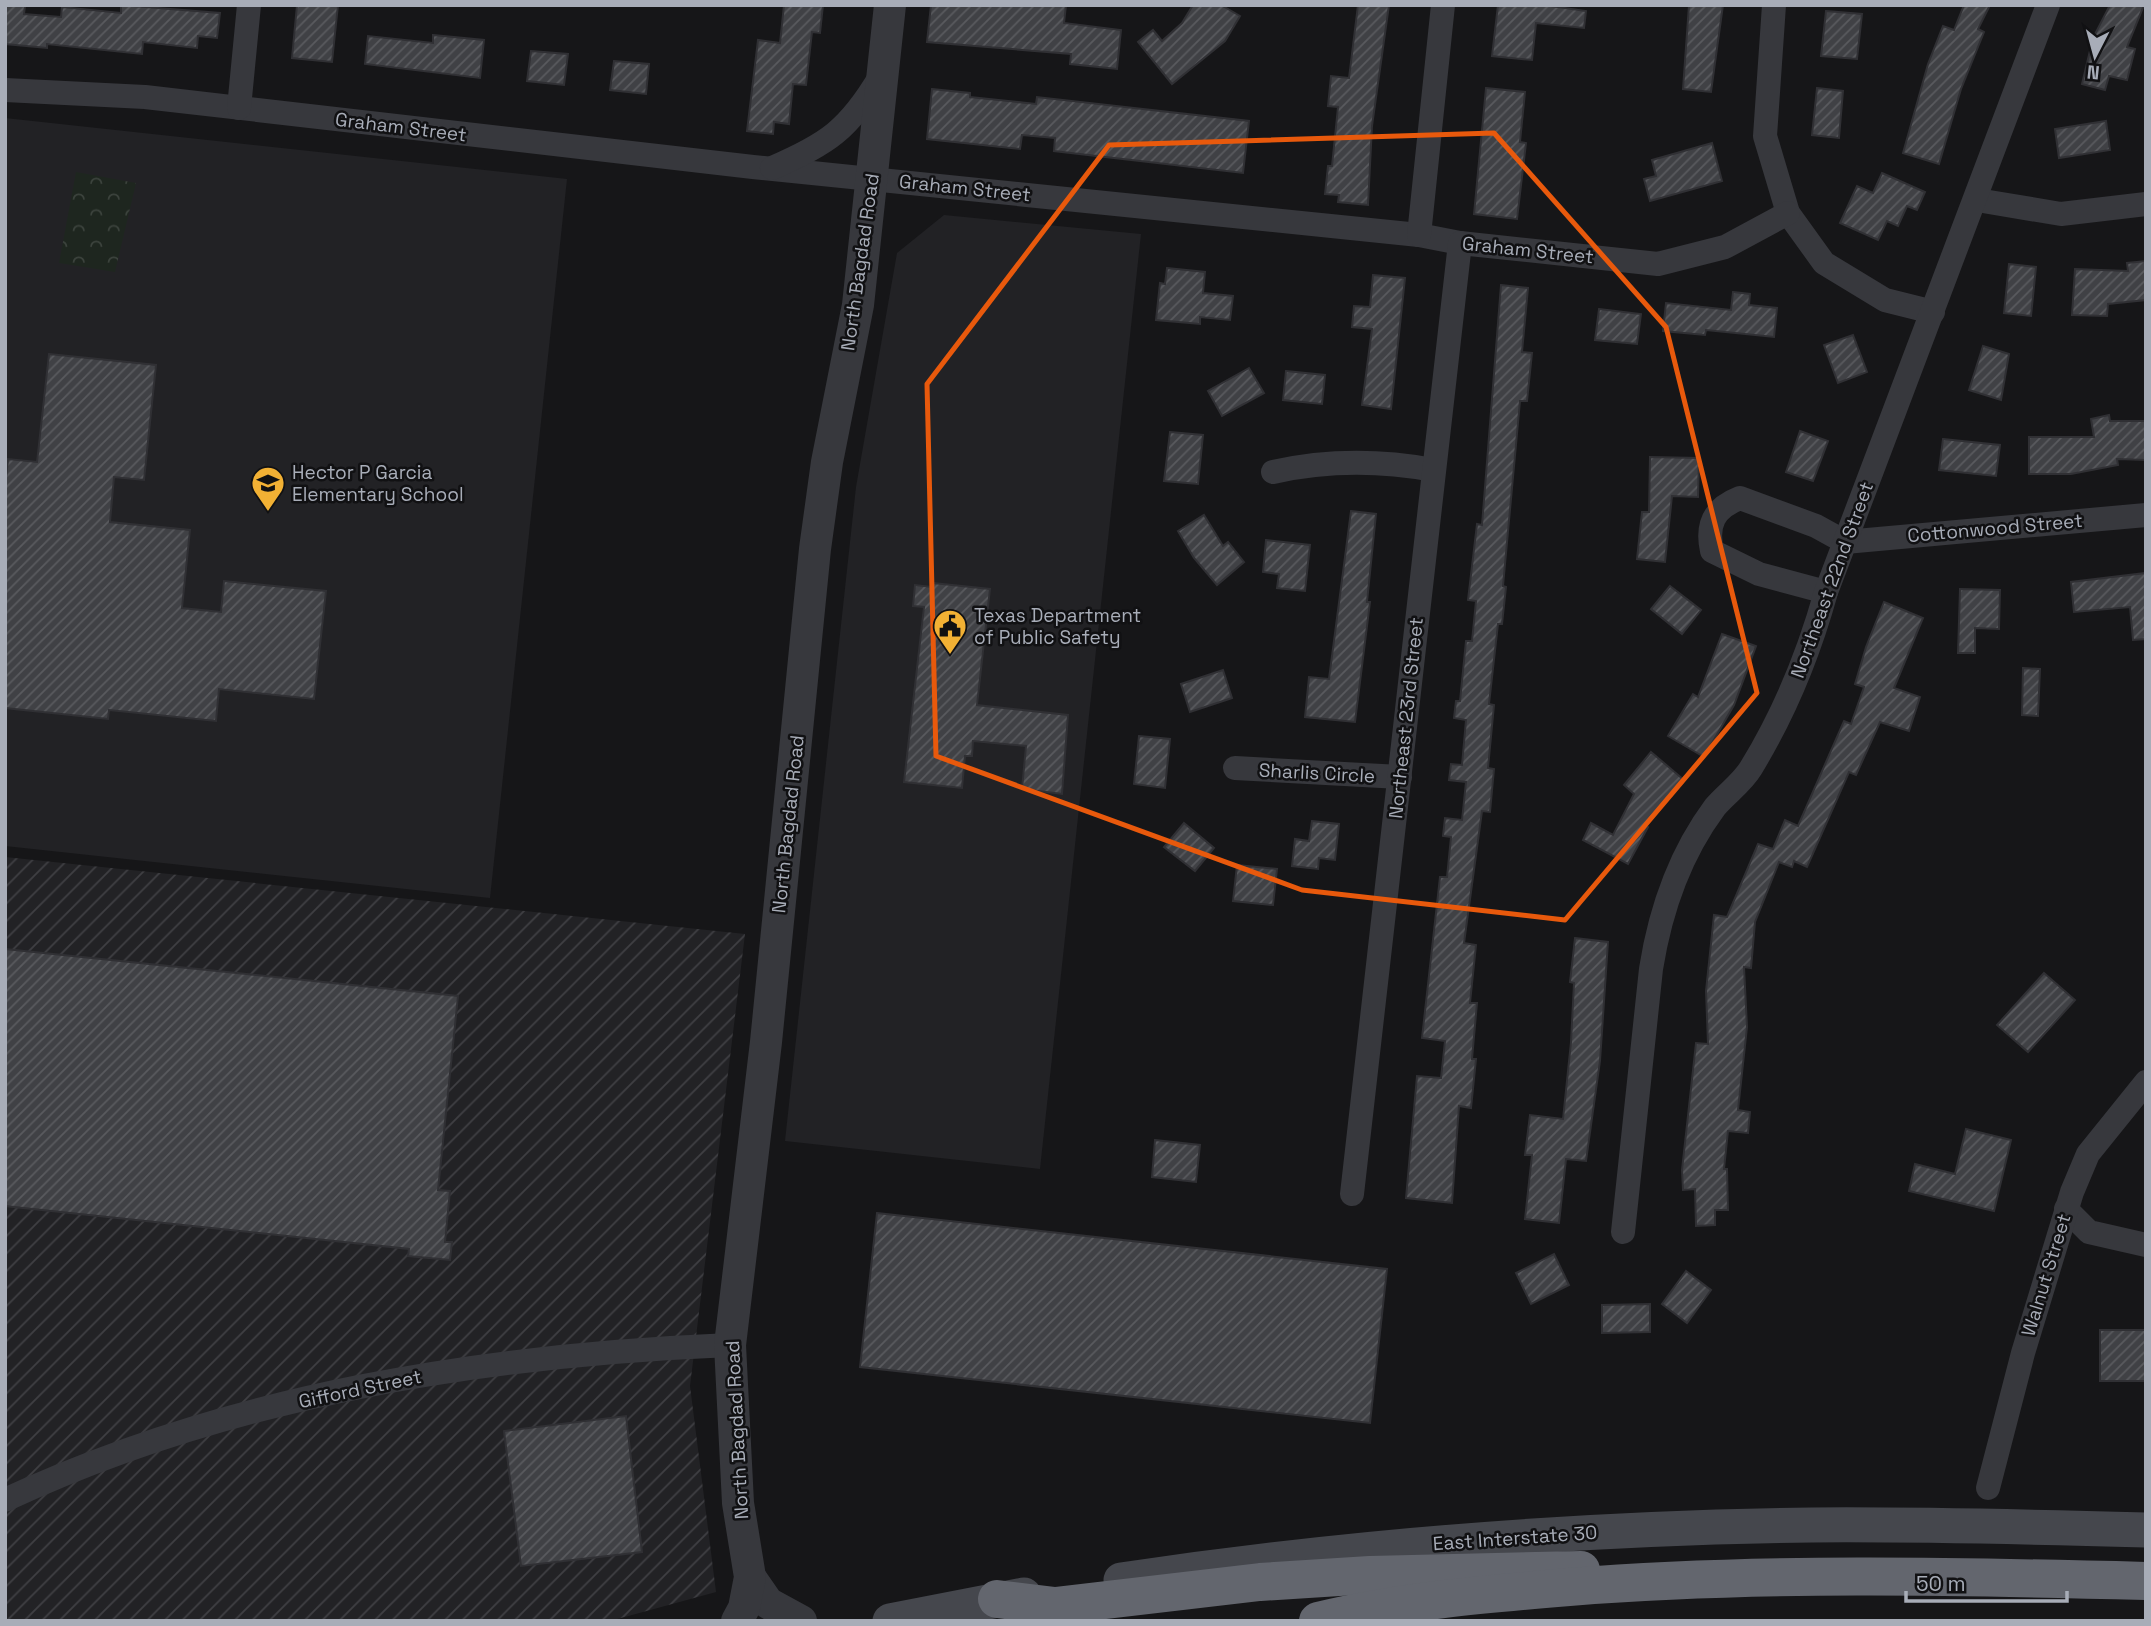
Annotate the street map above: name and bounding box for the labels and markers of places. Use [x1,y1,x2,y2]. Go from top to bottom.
place label: Hector P Garcia Elementary School [292,460,464,507]
school or university icon: Hector P Garcia Elementary School [249,464,287,513]
place label: Texas Department of Public Safety [974,603,1141,650]
public building icon: Texas Department of Public Safety [931,607,969,656]

